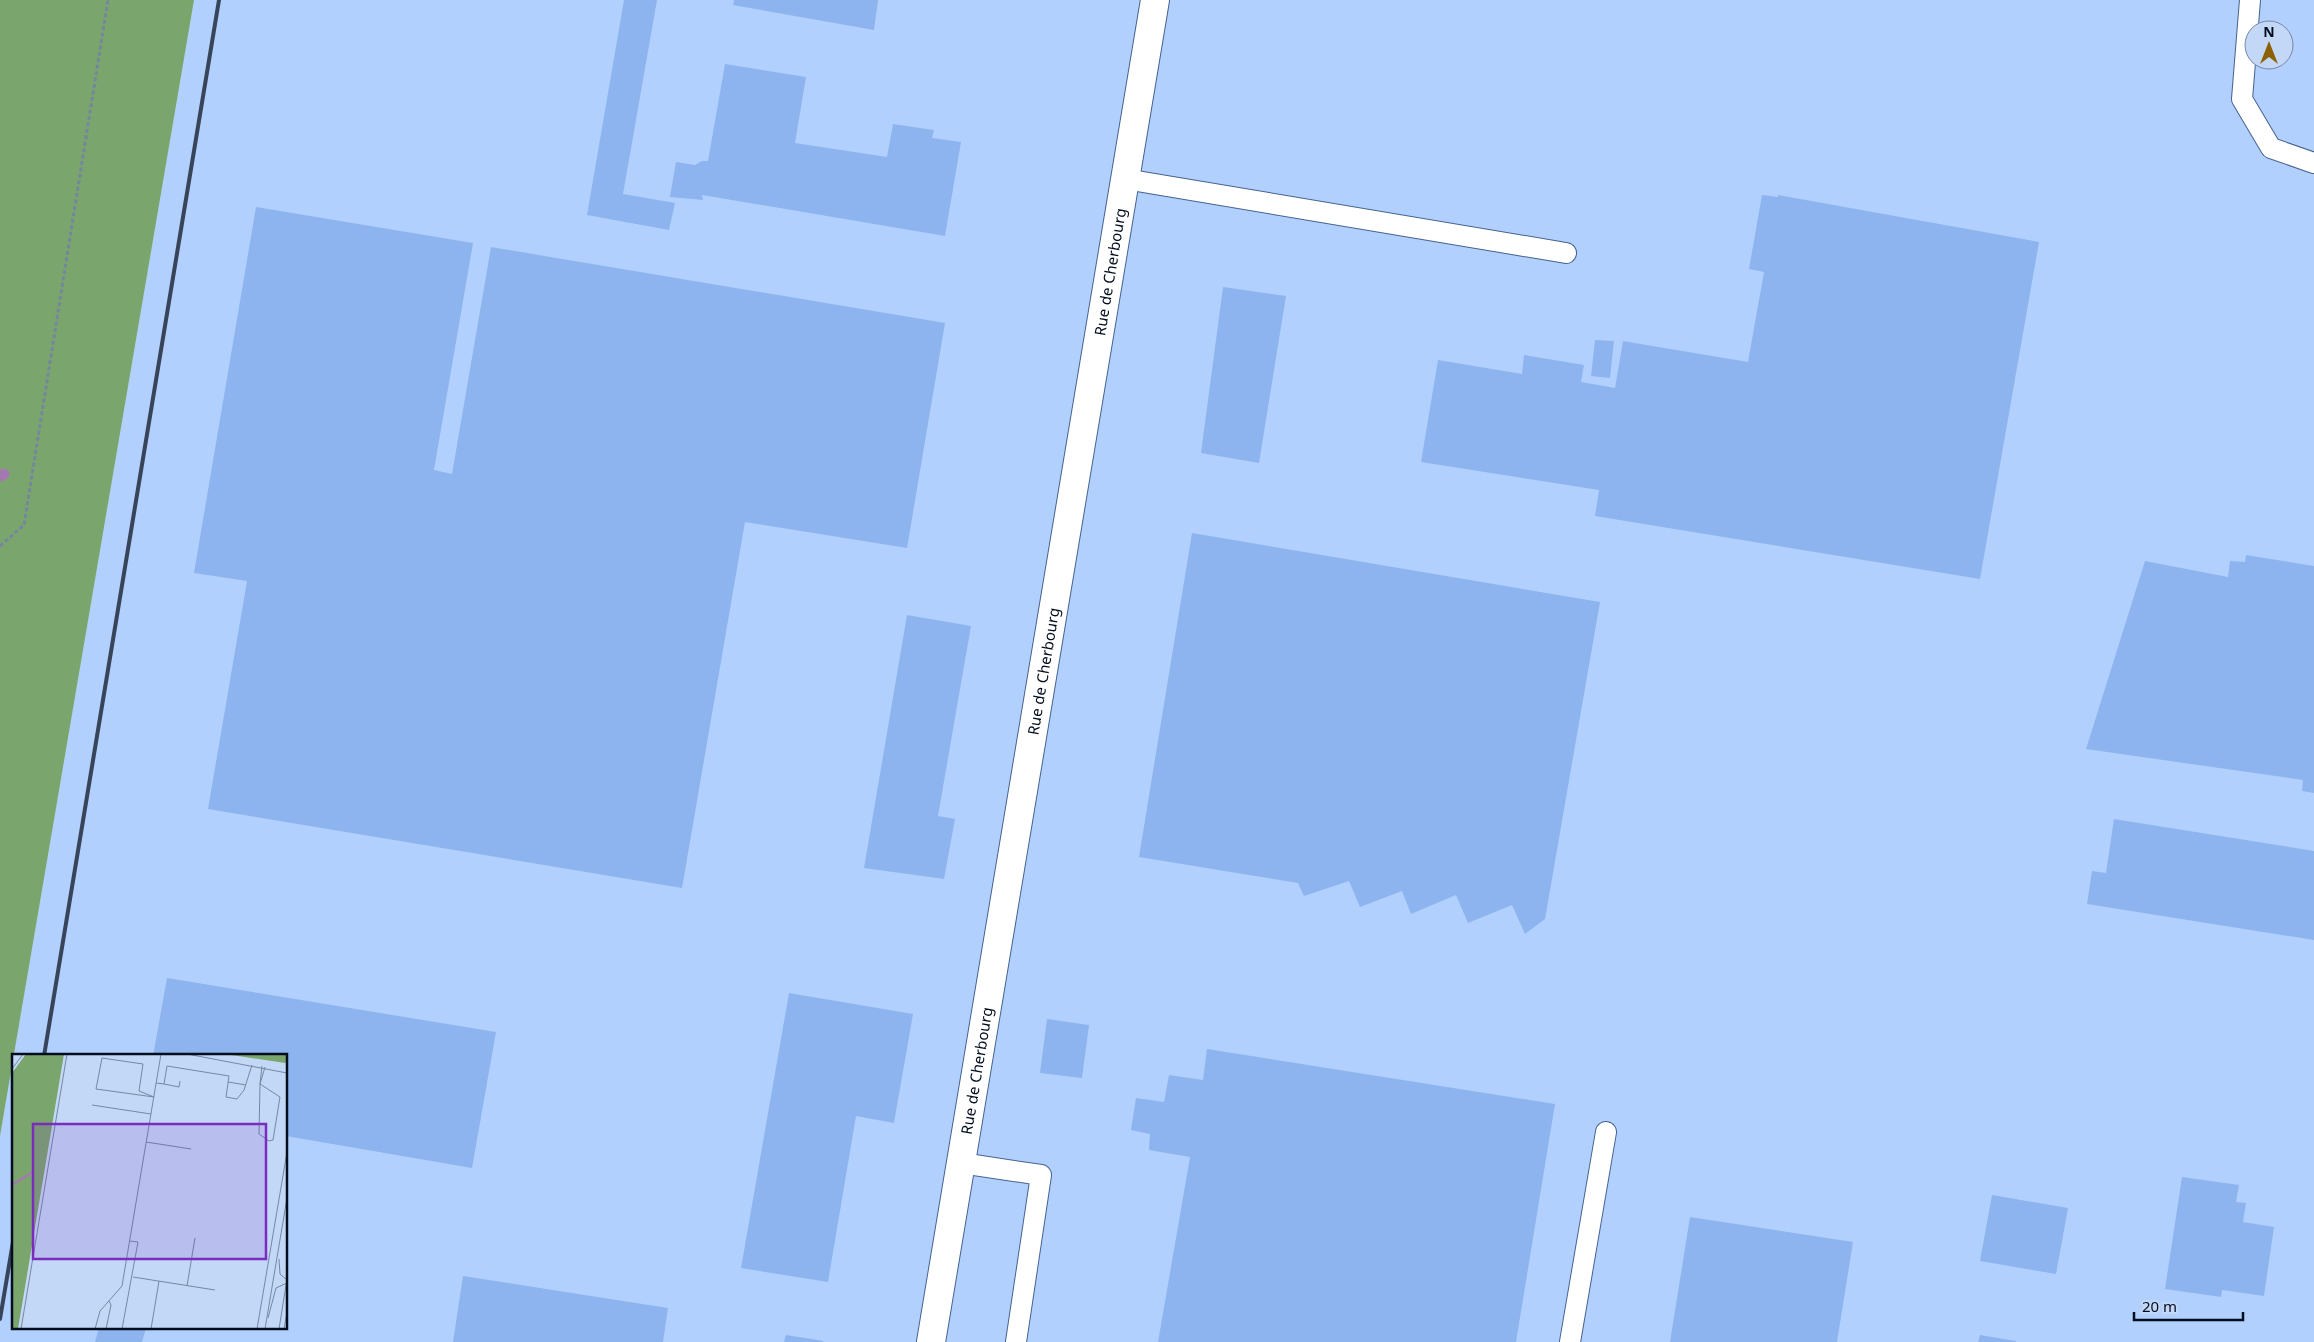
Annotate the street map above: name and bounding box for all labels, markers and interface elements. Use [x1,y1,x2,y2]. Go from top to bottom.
north arrow [2244,20,2294,70]
text: N [2263,22,2275,41]
street label: Rue de Cherbourg [1089,207,1130,337]
street label: Rue de Cherbourg [1022,606,1063,737]
street label: Rue de Cherbourg [956,1006,997,1136]
inset map [12,1054,288,1330]
scale bar [2134,1290,2243,1322]
text: 20 m [2142,1296,2177,1316]

